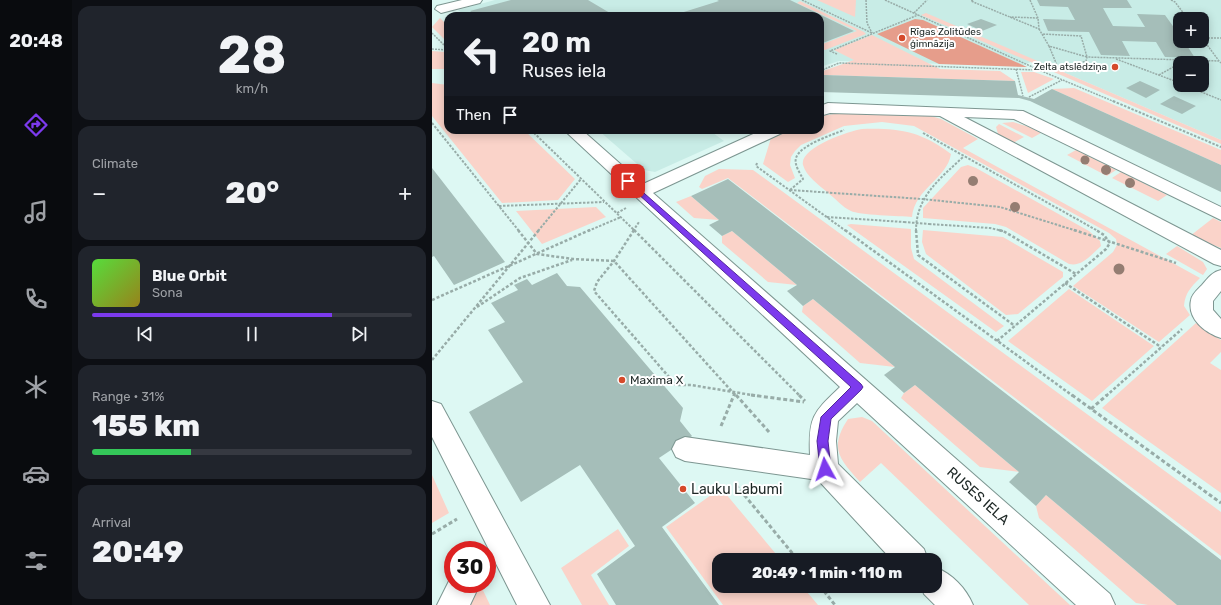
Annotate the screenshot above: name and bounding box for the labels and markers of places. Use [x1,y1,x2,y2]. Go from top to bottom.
place label: Rīgas Zolitūdes ģimnāzija [910,26,981,50]
marker: Rīgas Zolitūdes ģimnāzija [897,33,907,43]
place label: Zelta atslēdziņa [1034,61,1107,73]
marker: Zelta atslēdziņa [1110,62,1120,72]
pin [611,164,645,198]
place label: Maxima X [630,373,684,387]
marker: Maxima X [617,375,627,385]
place label: Lauku Labumi [691,481,782,498]
marker: Lauku Labumi [678,484,688,494]

